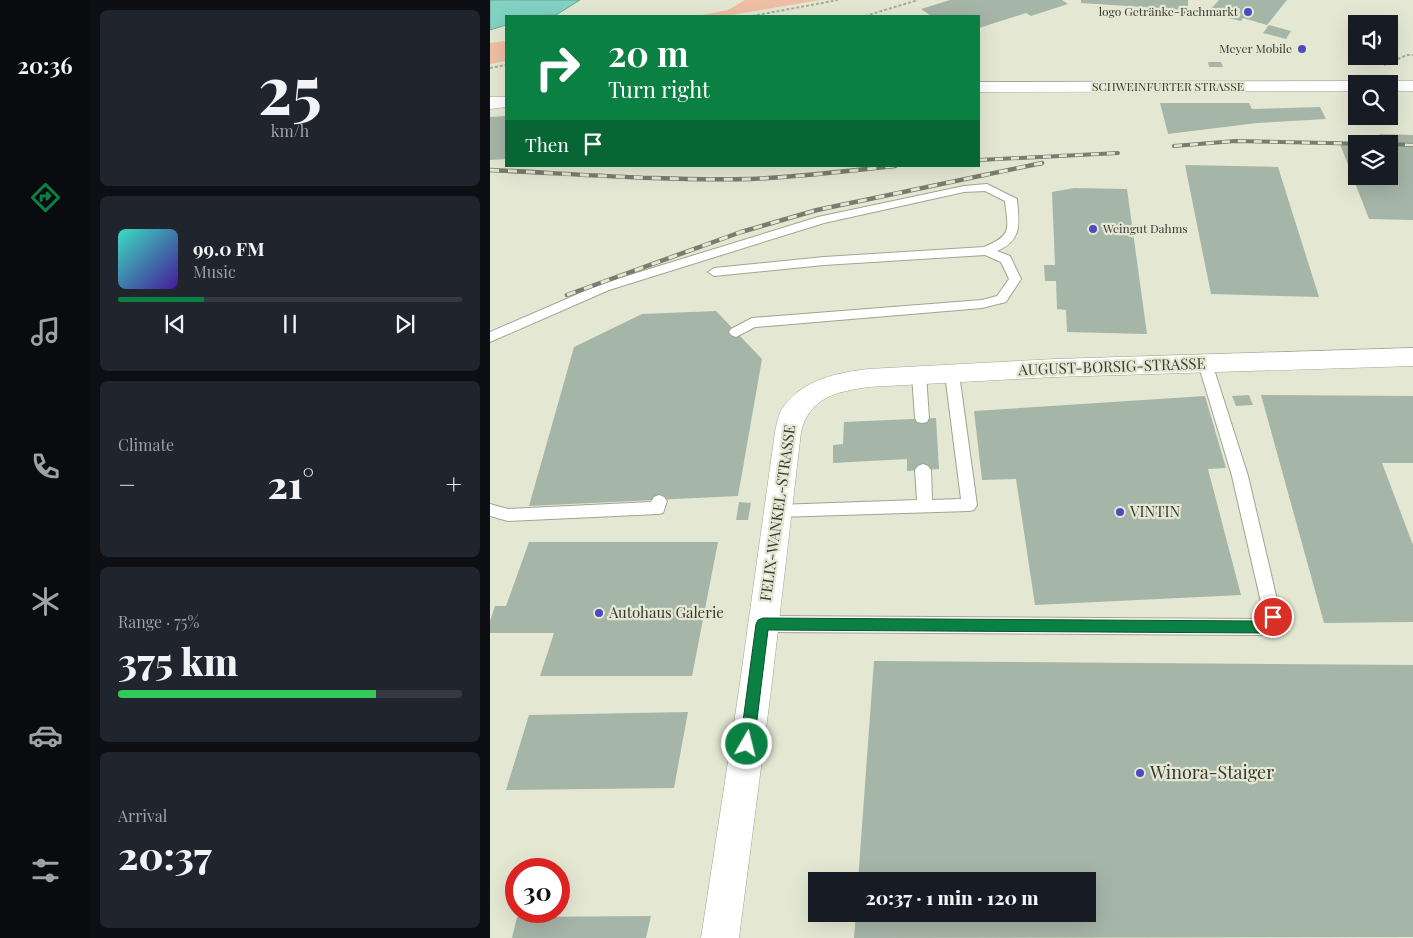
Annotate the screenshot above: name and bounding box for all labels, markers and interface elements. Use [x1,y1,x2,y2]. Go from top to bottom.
place label: logo Getränke-Fachmarkt [1099,3,1239,19]
marker: logo Getränke-Fachmarkt [1242,6,1254,18]
map controls [1348,15,1398,185]
button: sound [1348,15,1398,65]
text: 20 m [608,29,689,76]
icon: right [525,35,590,100]
place label: Meyer Mobile [1219,40,1292,56]
marker: Meyer Mobile [1296,43,1308,55]
text: 25 [258,44,322,130]
text: 20:36 [17,50,73,80]
text: Turn right [608,74,710,104]
button: search [1348,75,1398,125]
street label: SCHWEINFURTER STRASSE [1092,78,1244,94]
text: km/h [271,120,309,141]
icon: arrive [579,130,607,158]
text: Then [525,131,569,157]
button: layers [1348,135,1398,185]
icon: directions [28,180,63,215]
place label: Weingut Dahms [1102,220,1188,236]
marker: Weingut Dahms [1087,223,1099,235]
text: 99.0 FM [193,235,265,261]
text: Music [193,261,236,282]
icon: previous [161,310,189,338]
icon: pause [276,310,304,338]
icon: next [391,310,419,338]
icon: music [28,314,63,349]
street label: AUGUST-BORSIG-STRASSE [1017,353,1206,379]
street label: FELIX-WANKEL-STRASSE [755,423,799,602]
text: Climate [118,434,174,455]
icon: phone [28,449,63,484]
text: 21° [268,458,314,509]
text: − [118,465,136,502]
text: + [446,465,462,502]
place label: VINTIN [1129,501,1181,521]
marker: VINTIN [1114,506,1126,518]
icon: climate [28,584,63,619]
pin [1252,596,1294,638]
place label: Autohaus Galerie [608,602,724,622]
icon: arrive [1259,603,1287,631]
marker: Autohaus Galerie [593,607,605,619]
text: Range · 75% [118,611,199,632]
text: 375 km [118,635,238,686]
position arrow [720,717,772,769]
icon: car [28,718,63,753]
place label: Winora-Staiger [1149,760,1274,784]
marker: Winora-Staiger [1134,767,1146,779]
text: Arrival [118,805,167,826]
text: 20:37 [118,829,212,880]
icon: filters [28,853,63,888]
speed limit sign: 30 [505,858,570,923]
text: 20:37 · 1 min · 120 m [865,884,1039,910]

